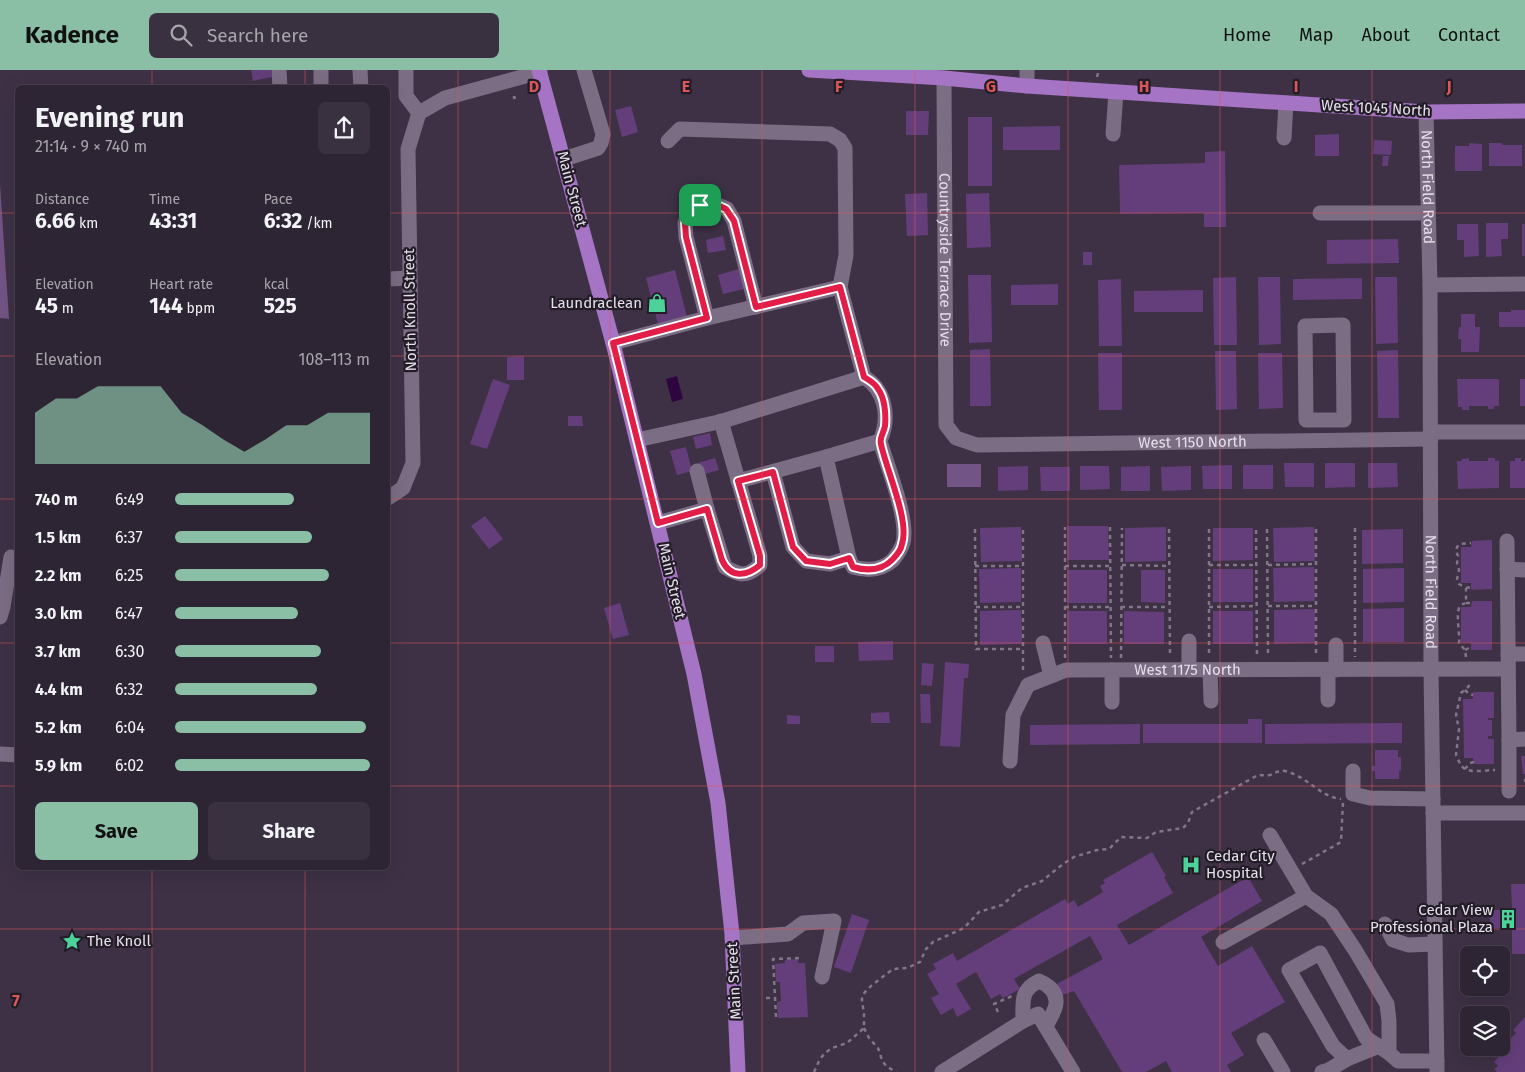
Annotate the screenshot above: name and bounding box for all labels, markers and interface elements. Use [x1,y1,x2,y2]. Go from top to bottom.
search box [149,13,499,58]
text: Kadence [25,21,119,49]
icon: search [167,21,195,49]
text: Search here [207,24,308,47]
text: Home [1223,24,1271,46]
text: Map [1299,24,1333,46]
text: About [1361,24,1410,46]
text: Contact [1438,24,1500,46]
text: D [529,77,539,96]
text: E [682,77,690,96]
text: F [835,77,843,96]
text: G [986,77,996,96]
text: H [1139,77,1149,96]
text: I [1294,77,1298,96]
text: J [1445,77,1452,96]
street label: West 1045 North [1321,96,1431,120]
text: Evening run [35,101,184,134]
button: share [318,102,370,154]
street label: North Field Road [1417,130,1438,244]
text: 21:14 · 9 × 740 m [35,137,147,156]
street label: Main Street [553,149,591,229]
street label: Countryside Terrace Drive [936,173,955,347]
pin [679,184,721,226]
text: Distance [35,191,89,208]
text: Time [149,191,180,208]
text: Pace [264,191,293,208]
icon: arrive [686,191,714,219]
text: 6.66 [35,208,75,234]
text: 43:31 [149,208,197,234]
text: 6:32 [264,208,302,234]
text: km [75,215,98,232]
text: /km [302,215,333,232]
street label: North Knoll Street [400,248,420,372]
text: Elevation [35,276,94,293]
text: Heart rate [149,276,213,293]
text: kcal [264,276,289,293]
shop icon: Laundraclean [646,292,668,314]
text: 45 [35,293,58,319]
text: 144 [149,293,183,319]
text: 525 [264,293,297,319]
place label: Laundraclean [550,294,642,312]
text: m [58,300,74,317]
text: bpm [183,300,215,317]
text: Elevation [35,350,102,369]
text: 108–113 m [299,350,370,369]
street label: West 1150 North [1138,432,1247,452]
text: 740 m [35,490,78,509]
text: 6:49 [115,490,144,509]
text: 1.5 km [35,528,81,547]
text: 6:37 [115,528,143,547]
street label: North Field Road [1422,535,1440,649]
street label: Main Street [655,541,690,621]
text: 2.2 km [35,566,82,585]
text: 6:25 [115,566,143,585]
text: 3.0 km [35,604,82,623]
text: 6:47 [115,604,143,623]
text: 3.7 km [35,642,81,661]
text: 6:30 [115,642,144,661]
street label: West 1175 North [1134,661,1241,679]
text: 4.4 km [35,680,83,699]
text: 6:32 [115,680,143,699]
text: 5.2 km [35,718,82,737]
text: 6:04 [115,718,145,737]
text: 5.9 km [35,756,82,775]
text: 6:02 [115,756,144,775]
button: Save [35,802,198,860]
button: Share [208,802,370,860]
place label: Cedar City Hospital [1206,847,1275,882]
hospital icon: Cedar City Hospital [1180,854,1202,876]
place label: Cedar View Professional Plaza [1370,901,1493,936]
building icon: Cedar View Professional Plaza [1497,908,1519,930]
place icon: The Knoll [61,930,83,952]
place label: The Knoll [87,932,151,950]
street label: Main Street [723,941,745,1020]
map controls [1460,946,1510,1056]
button: locate [1460,946,1510,996]
text: 7 [12,991,20,1010]
button: layers [1460,1006,1510,1056]

